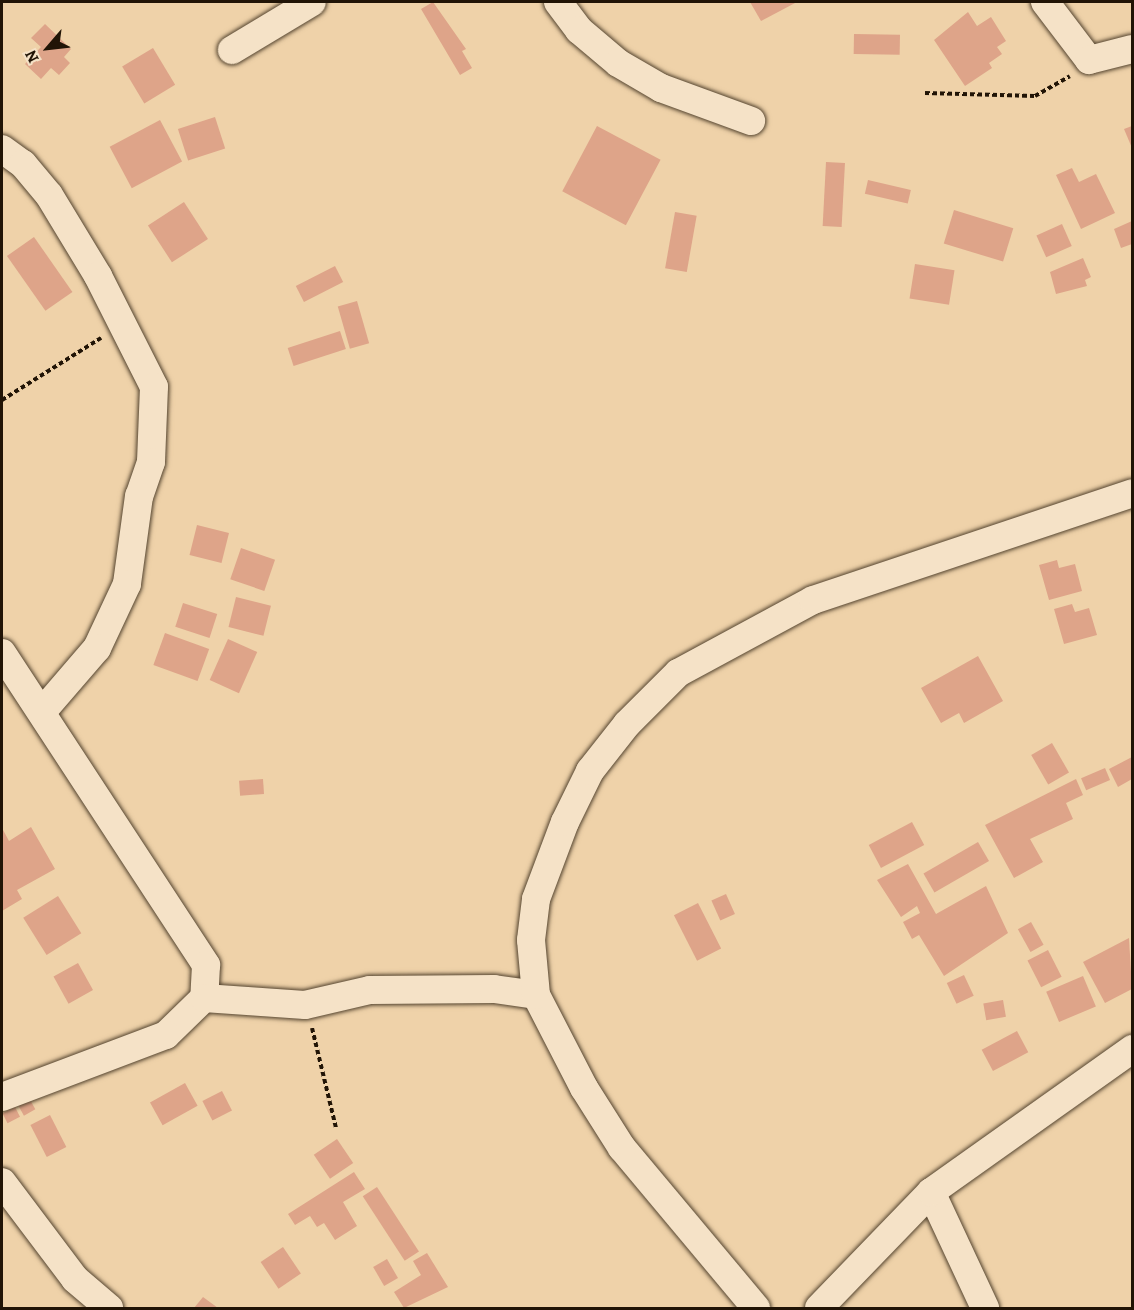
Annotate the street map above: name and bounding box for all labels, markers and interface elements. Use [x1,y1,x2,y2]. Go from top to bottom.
north arrow [18,18,78,78]
text: N [20,46,45,67]

